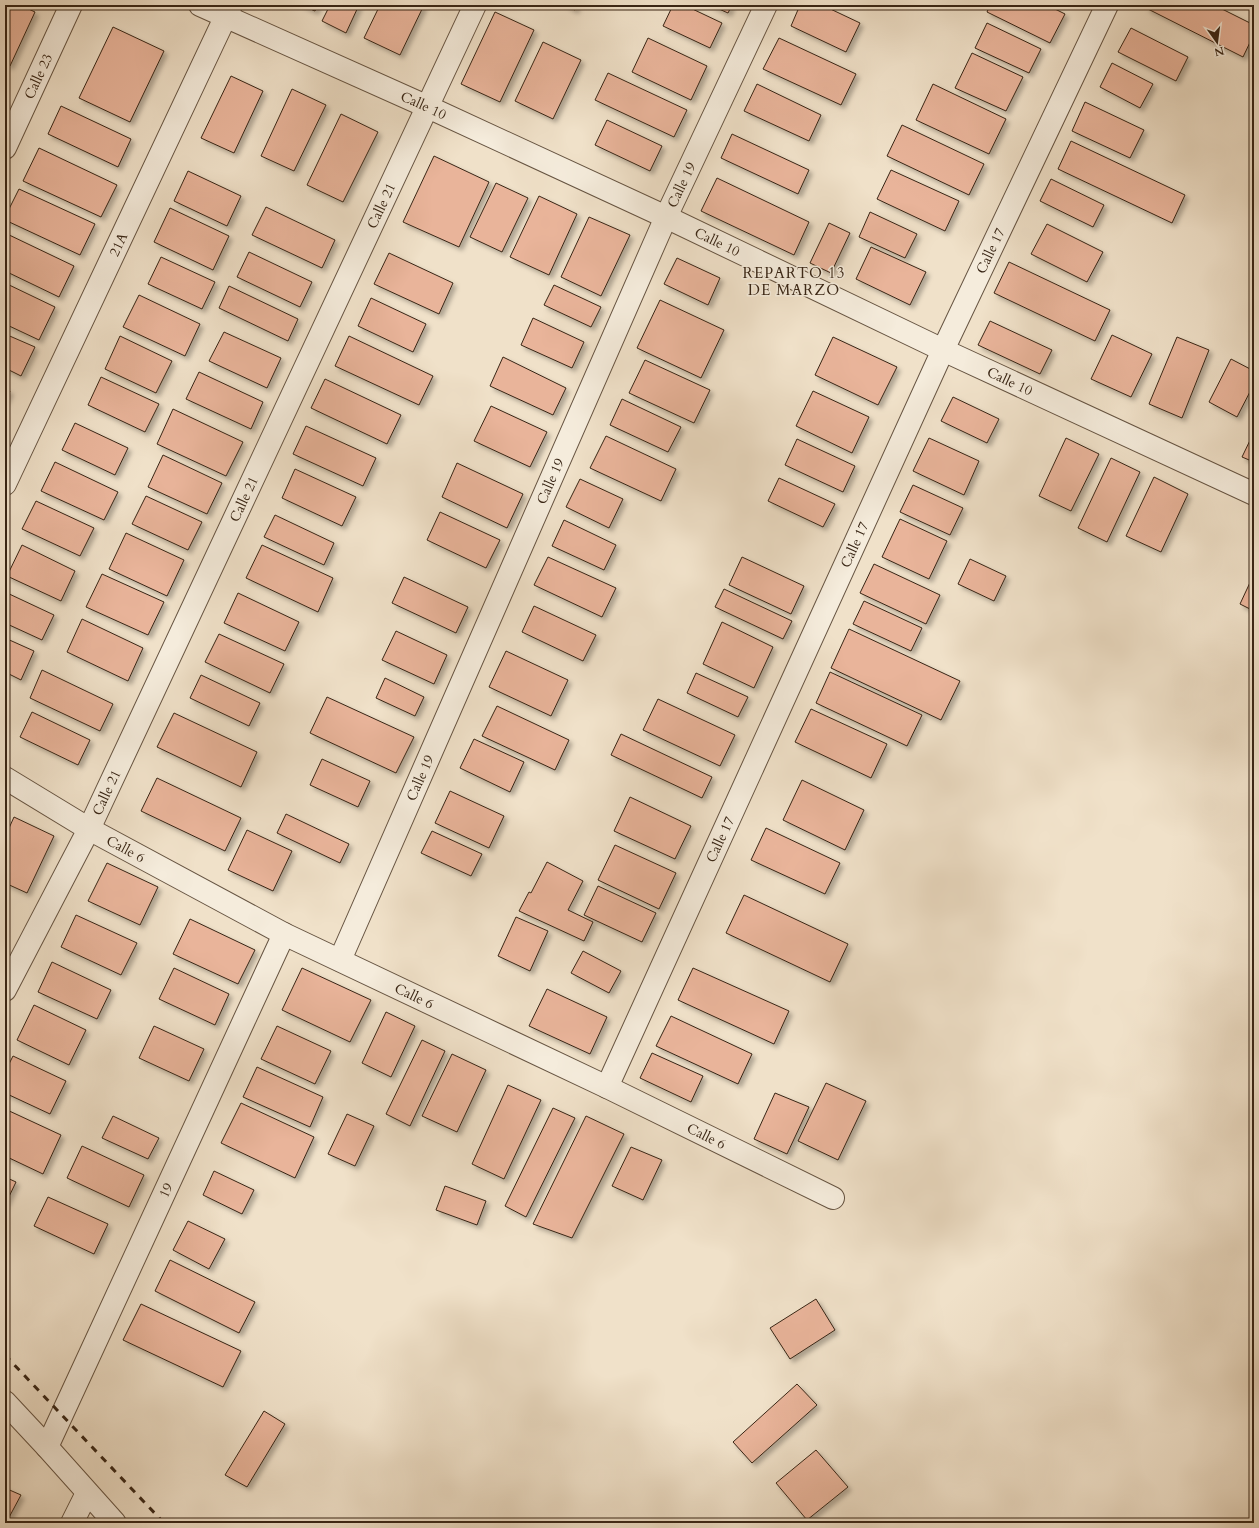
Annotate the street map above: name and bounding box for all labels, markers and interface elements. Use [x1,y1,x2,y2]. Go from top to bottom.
north arrow [1197,22,1237,62]
text: N [1212,43,1226,60]
street label: Calle 23 [20,51,57,102]
street label: Calle 10 [397,87,449,124]
street label: Calle 19 [663,159,701,211]
street label: Calle 21 [363,180,400,232]
street label: Calle 10 [691,223,743,261]
street label: Calle 17 [972,225,1010,277]
street label: 21A [105,229,132,260]
district label: REPARTO 13 DE MARZO [743,263,845,300]
street label: Calle 10 [984,363,1036,400]
street label: Calle 19 [532,455,569,507]
street label: Calle 21 [225,473,263,525]
street label: Calle 17 [836,519,873,571]
street label: Calle 19 [402,752,439,804]
street label: Calle 21 [88,767,125,819]
street label: Calle 17 [702,814,739,866]
street label: Calle 6 [103,831,148,867]
street label: Calle 6 [391,979,437,1014]
street label: Calle 6 [684,1119,729,1154]
street label: 19 [155,1180,178,1201]

